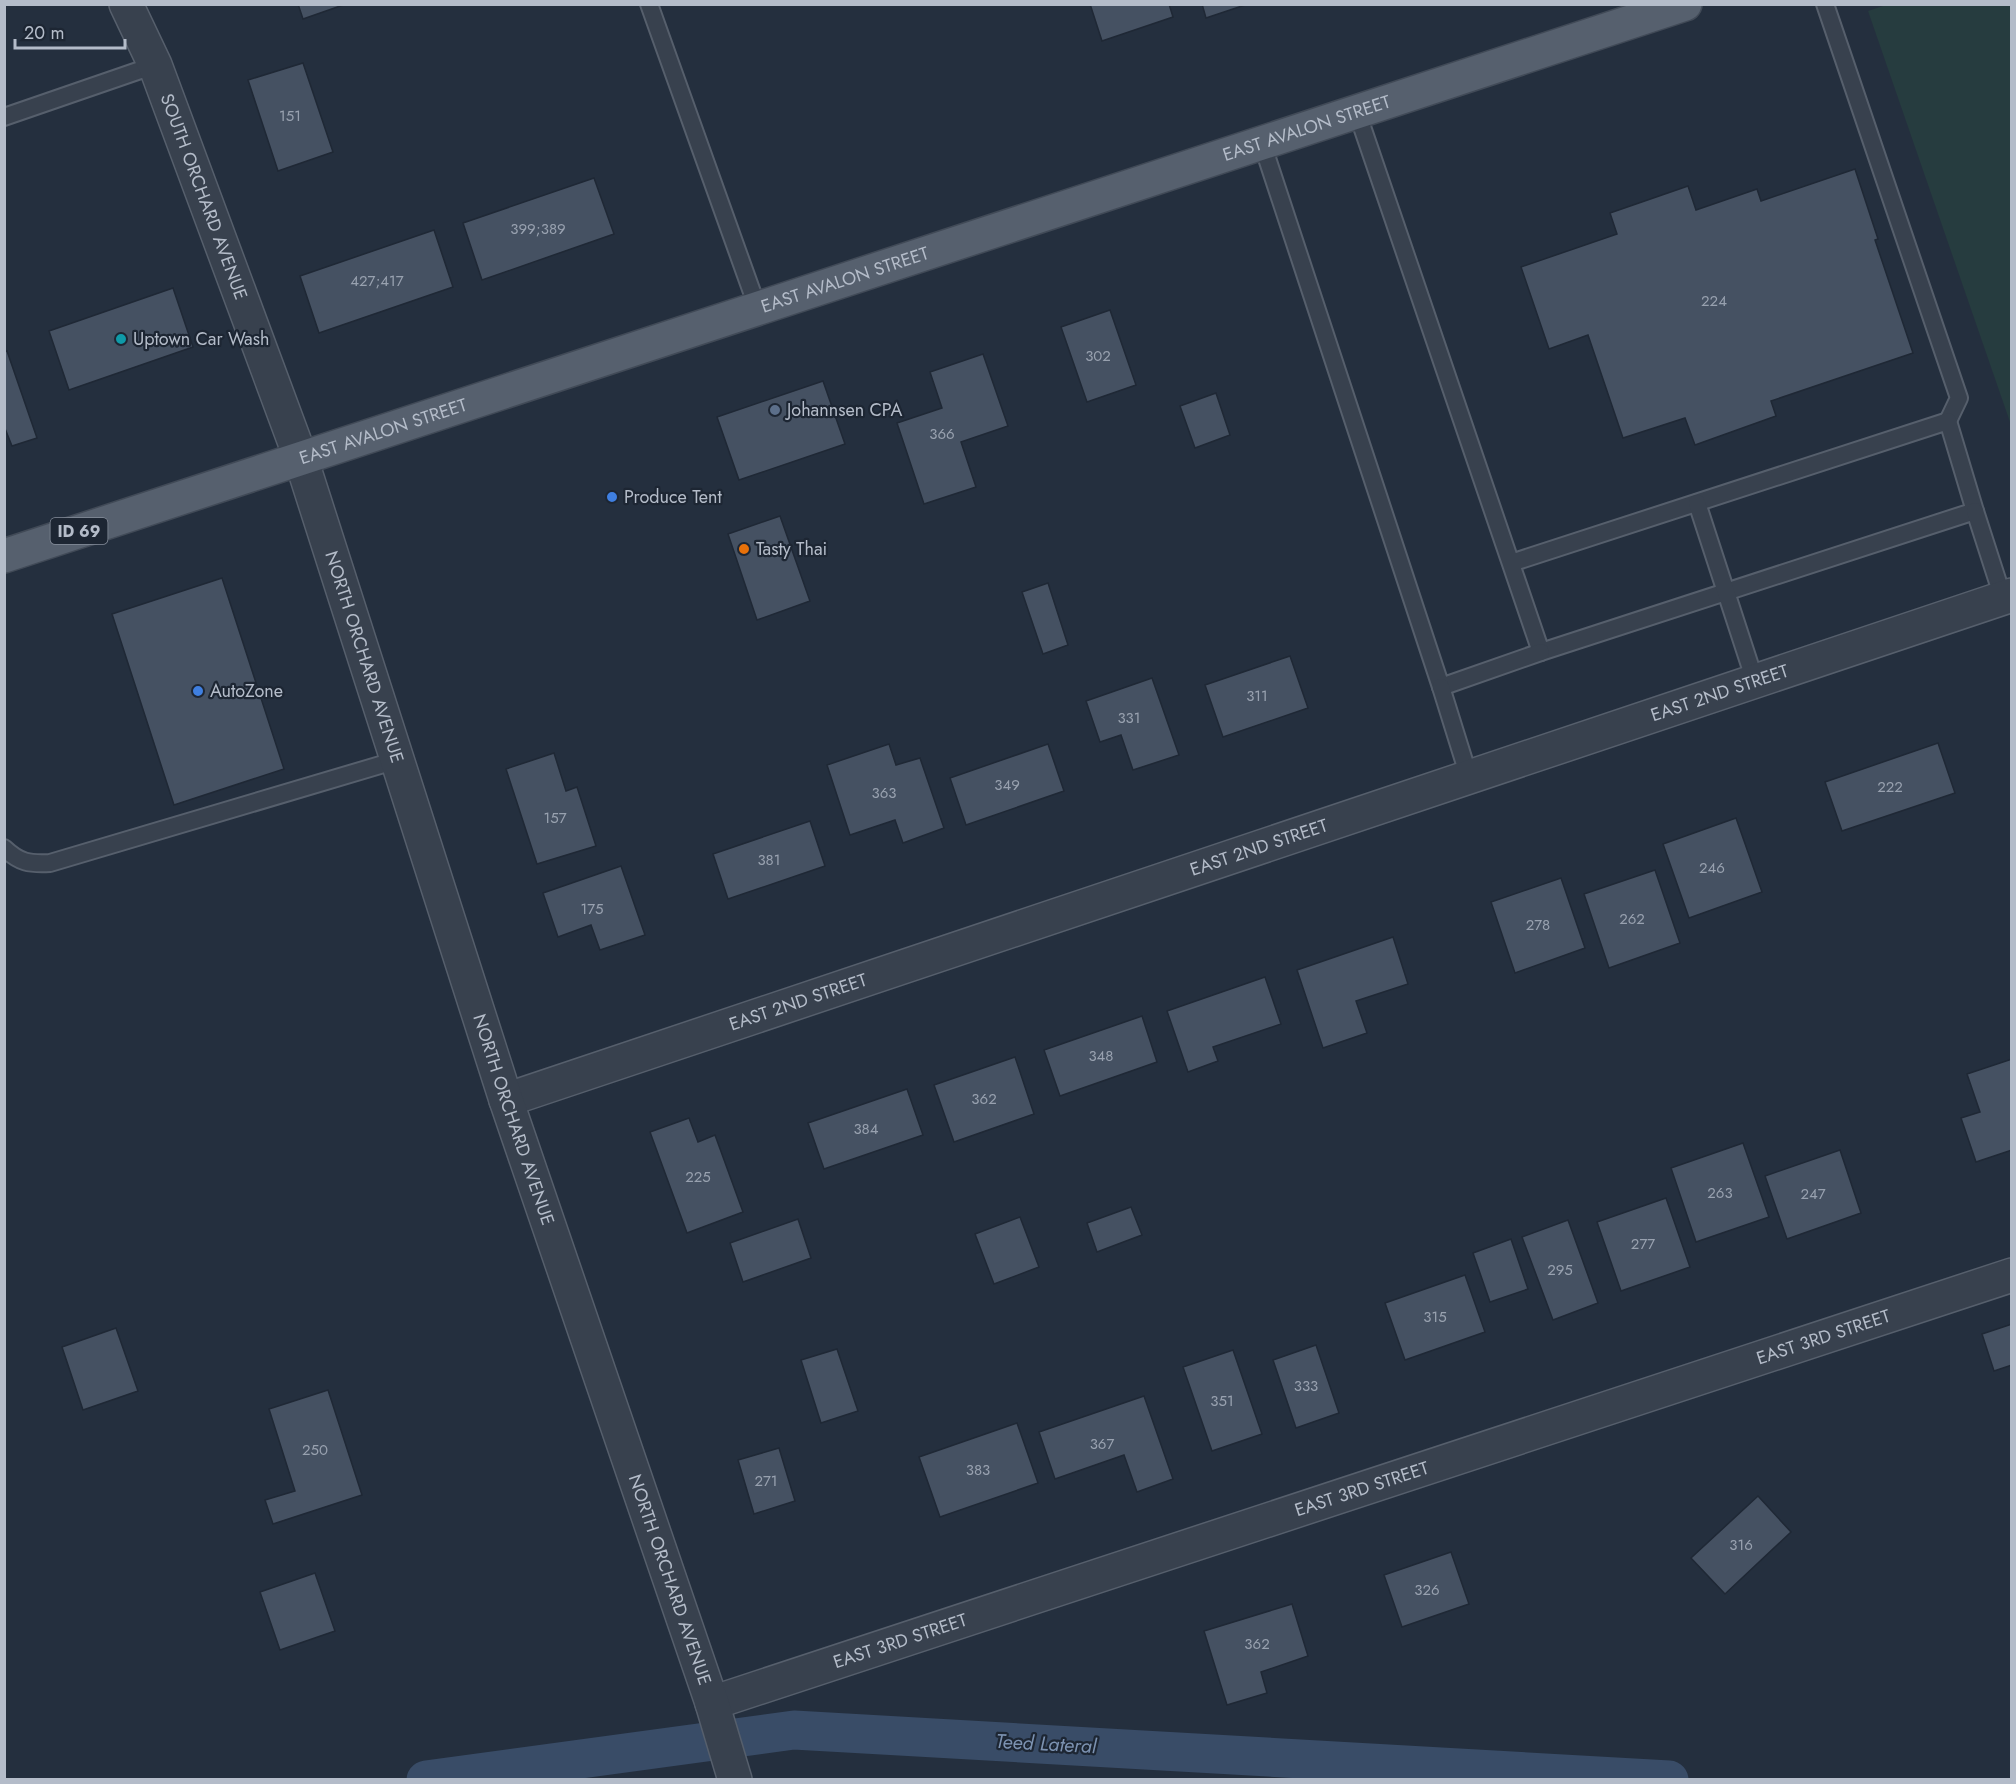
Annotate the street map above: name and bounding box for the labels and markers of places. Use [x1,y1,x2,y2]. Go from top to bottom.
place label: Uptown Car Wash [133,326,269,352]
marker: Uptown Car Wash [114,332,128,346]
place label: Johannsen CPA [785,397,902,423]
marker: Johannsen CPA [768,403,782,417]
place label: Produce Tent [624,484,723,510]
marker: Produce Tent [605,490,619,504]
place label: Tasty Thai [756,536,827,562]
marker: Tasty Thai [737,542,751,556]
place label: AutoZone [210,678,283,704]
marker: AutoZone [191,684,205,698]

